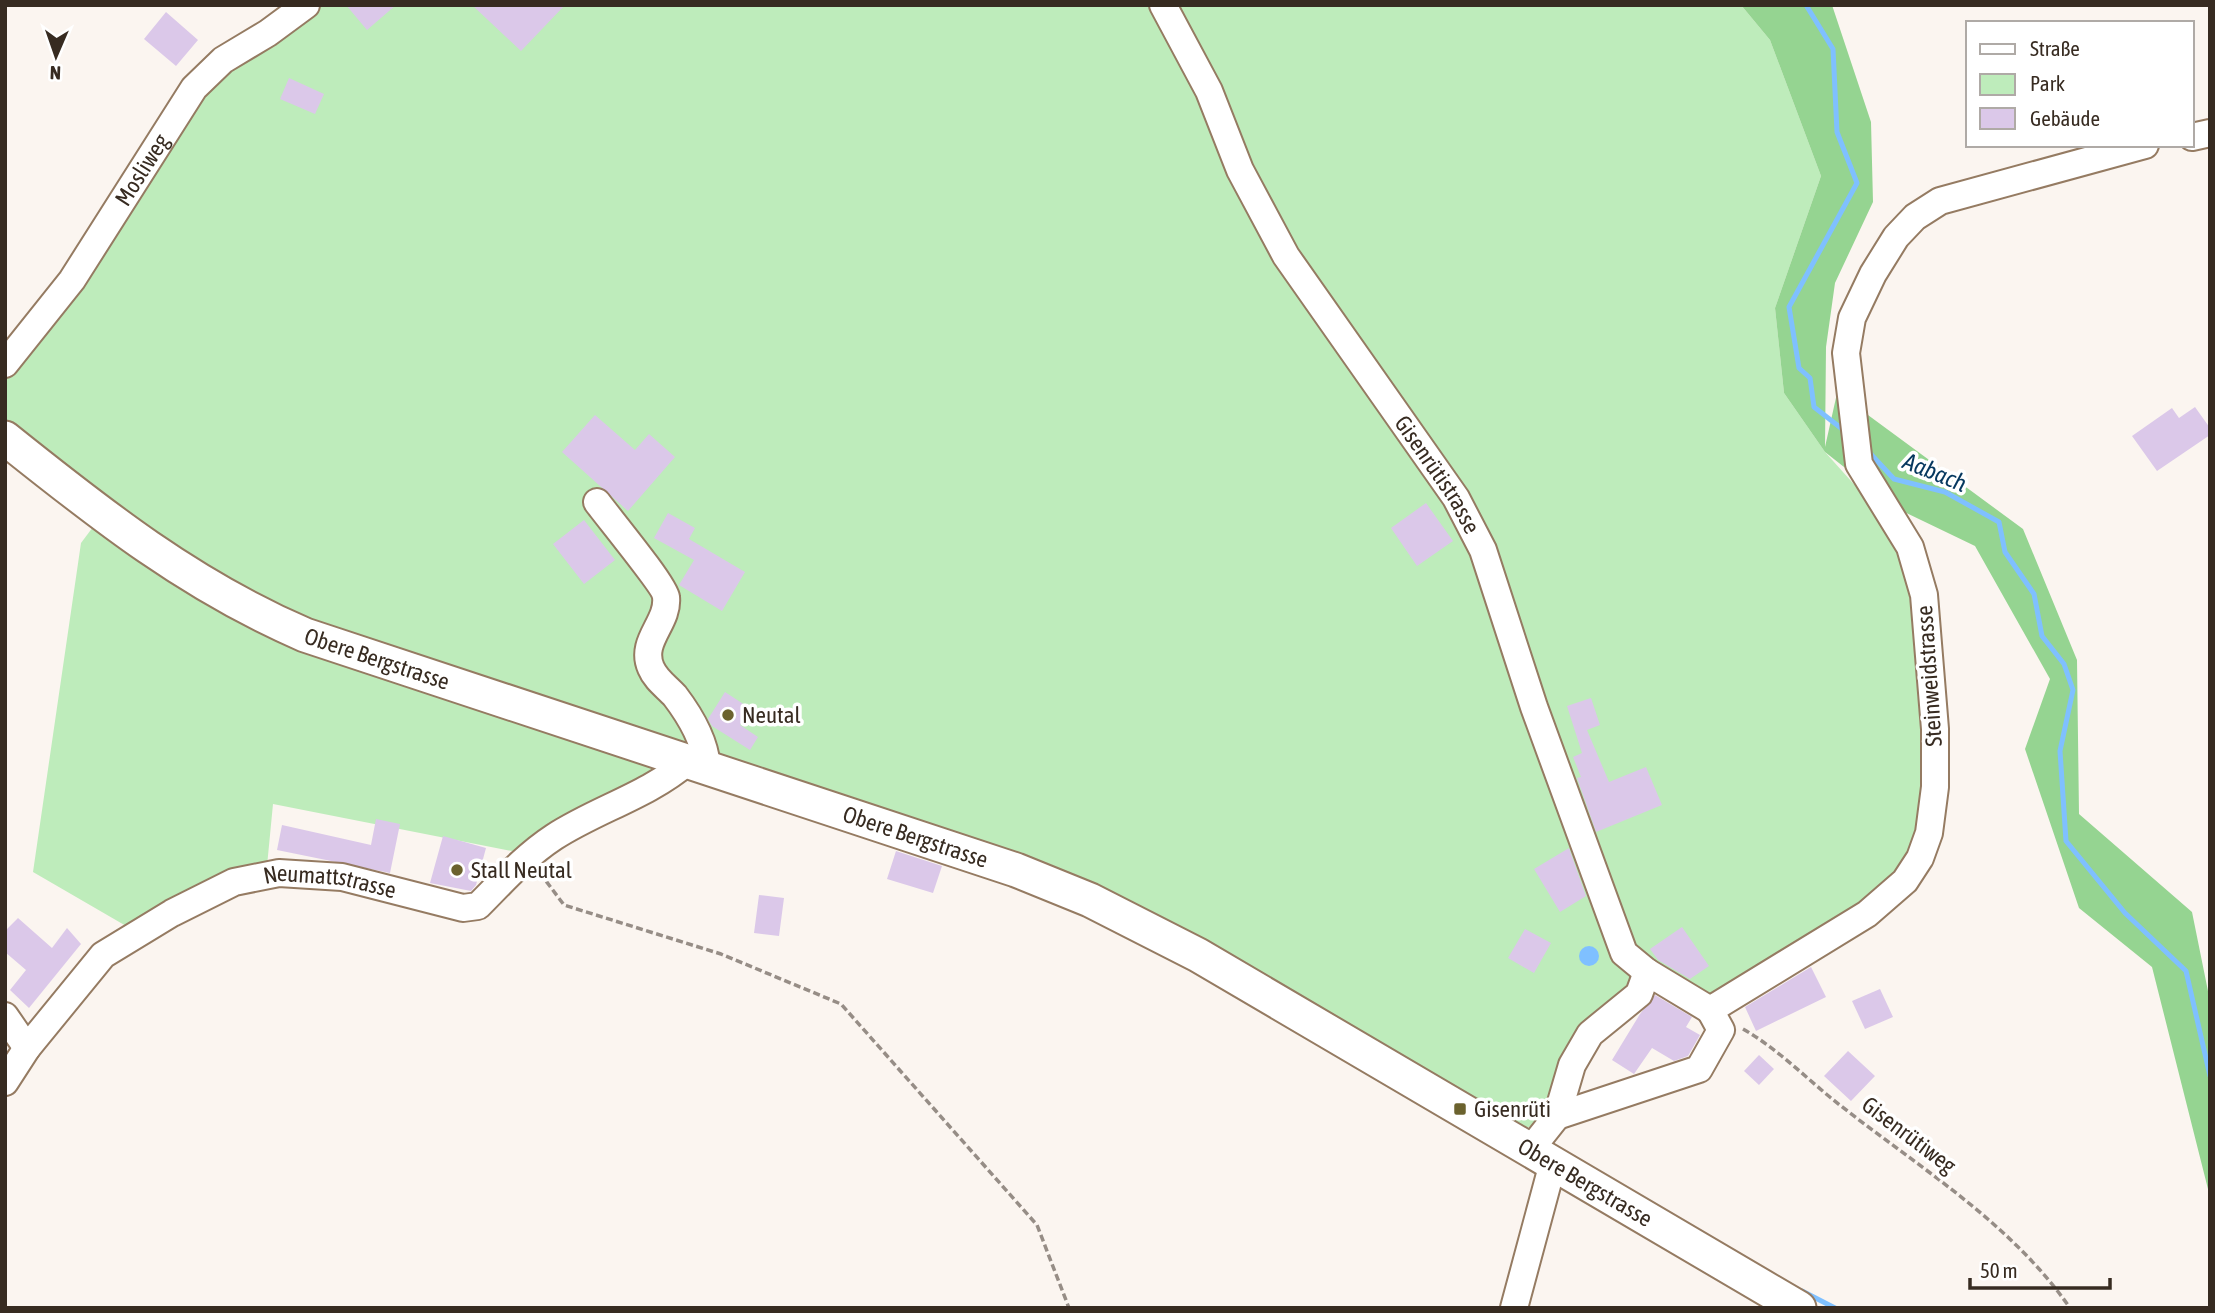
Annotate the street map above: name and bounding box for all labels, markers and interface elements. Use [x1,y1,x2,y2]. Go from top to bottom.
north arrow [21,21,91,91]
legend [1966,21,2194,147]
text: Straße [2030,36,2080,60]
text: N [49,62,61,84]
text: Park [2030,71,2065,95]
text: Gebäude [2030,106,2100,130]
street label: Mosliweg [110,129,174,210]
street label: Gisenrütistrasse [1389,411,1485,538]
water label: Aabach [1898,447,1971,497]
street label: Steinweidstrasse [1911,604,1947,748]
street label: Obere Bergstrasse [301,623,453,695]
place label: Neutal [742,702,801,728]
marker: Neutal [720,707,736,723]
street label: Obere Bergstrasse [840,801,991,873]
place label: Stall Neutal [471,857,572,883]
street label: Neumattstrasse [261,860,399,903]
marker: Stall Neutal [449,862,465,878]
street label: Gisenrütiweg [1857,1091,1961,1179]
place label: Gisenrüti [1474,1096,1551,1122]
marker: Gisenrüti [1452,1101,1468,1117]
street label: Obere Bergstrasse [1513,1133,1657,1232]
scale bar [1970,1246,2110,1290]
text: 50 m [1980,1258,2018,1282]

